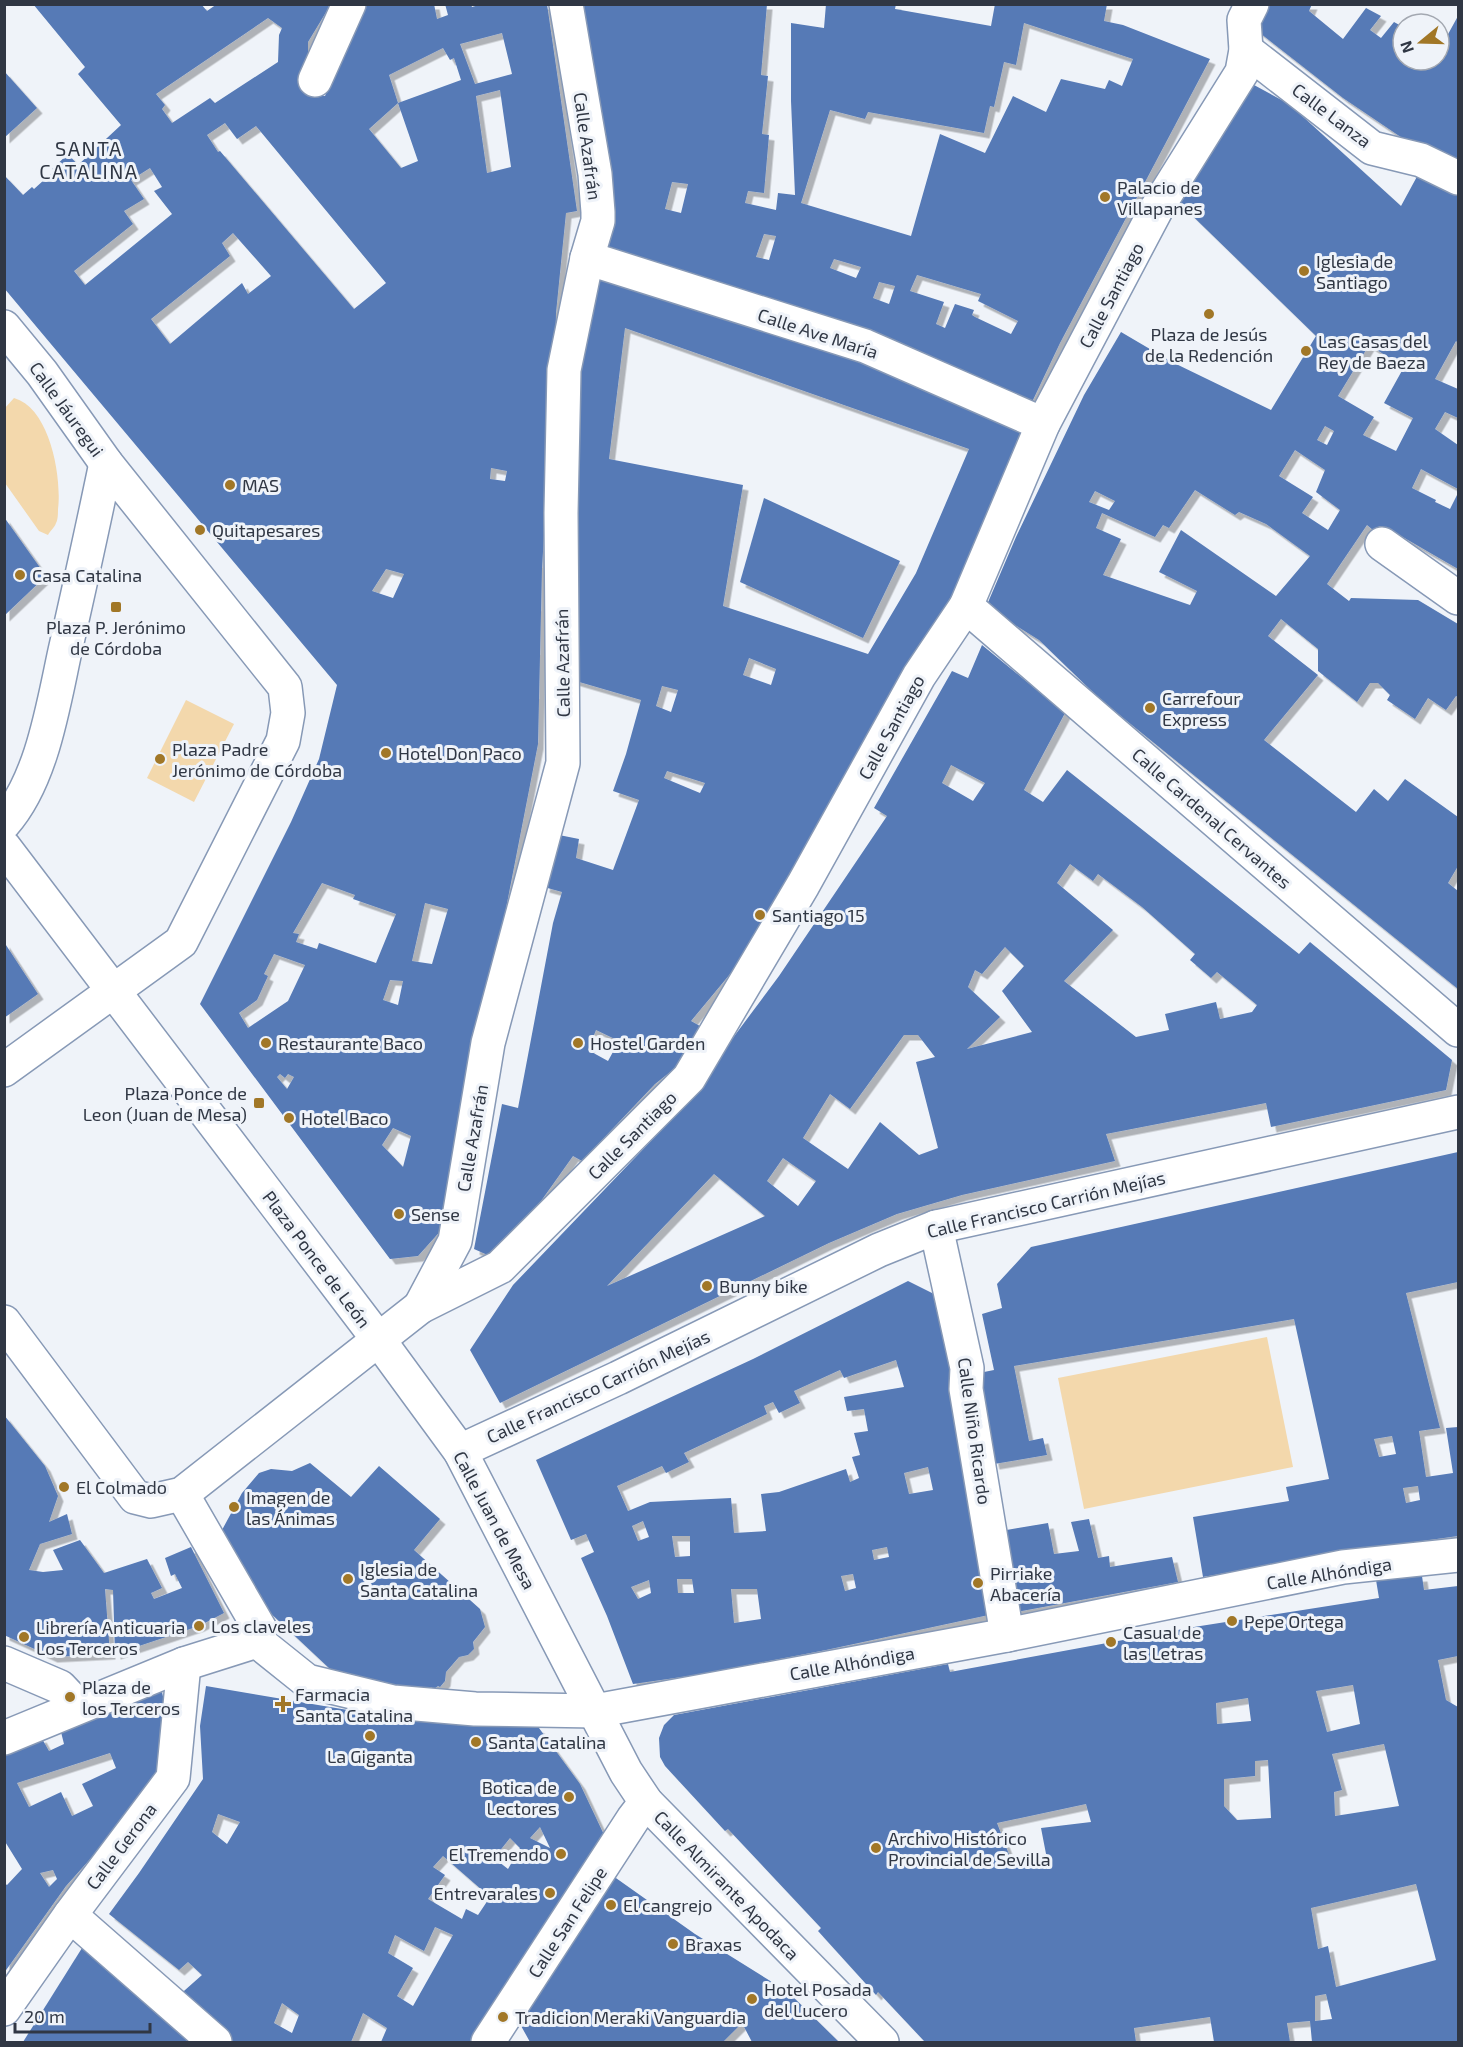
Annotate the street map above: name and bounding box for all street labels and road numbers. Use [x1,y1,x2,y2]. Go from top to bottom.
street label: Calle Lanza [1288,78,1376,152]
street label: Calle Azafrán [570,91,606,201]
street label: Calle Santiago [1074,238,1148,352]
street label: Calle Ave María [755,303,881,363]
street label: Calle Jáuregui [25,357,109,461]
street label: Calle Azafrán [550,608,574,718]
street label: Calle Santiago [853,671,929,783]
street label: Calle Cardenal Cervantes [1128,743,1296,893]
street label: Calle Azafrán [452,1083,492,1193]
street label: Calle Santiago [583,1086,681,1184]
street label: Calle Francisco Carrión Mejías [925,1166,1167,1242]
street label: Plaza Ponce de León [258,1186,376,1332]
street label: Calle Francisco Carrión Mejías [483,1324,713,1448]
street label: Calle Niño Ricardo [954,1356,996,1506]
street label: Calle Juan de Mesa [449,1447,541,1593]
street label: Calle Alhóndiga [1265,1552,1393,1594]
street label: Calle Alhóndiga [788,1641,916,1685]
street label: Calle Gerona [81,1798,161,1894]
street label: Calle Almirante Apodaca [650,1806,804,1964]
street label: Calle San Felipe [523,1862,611,1982]

